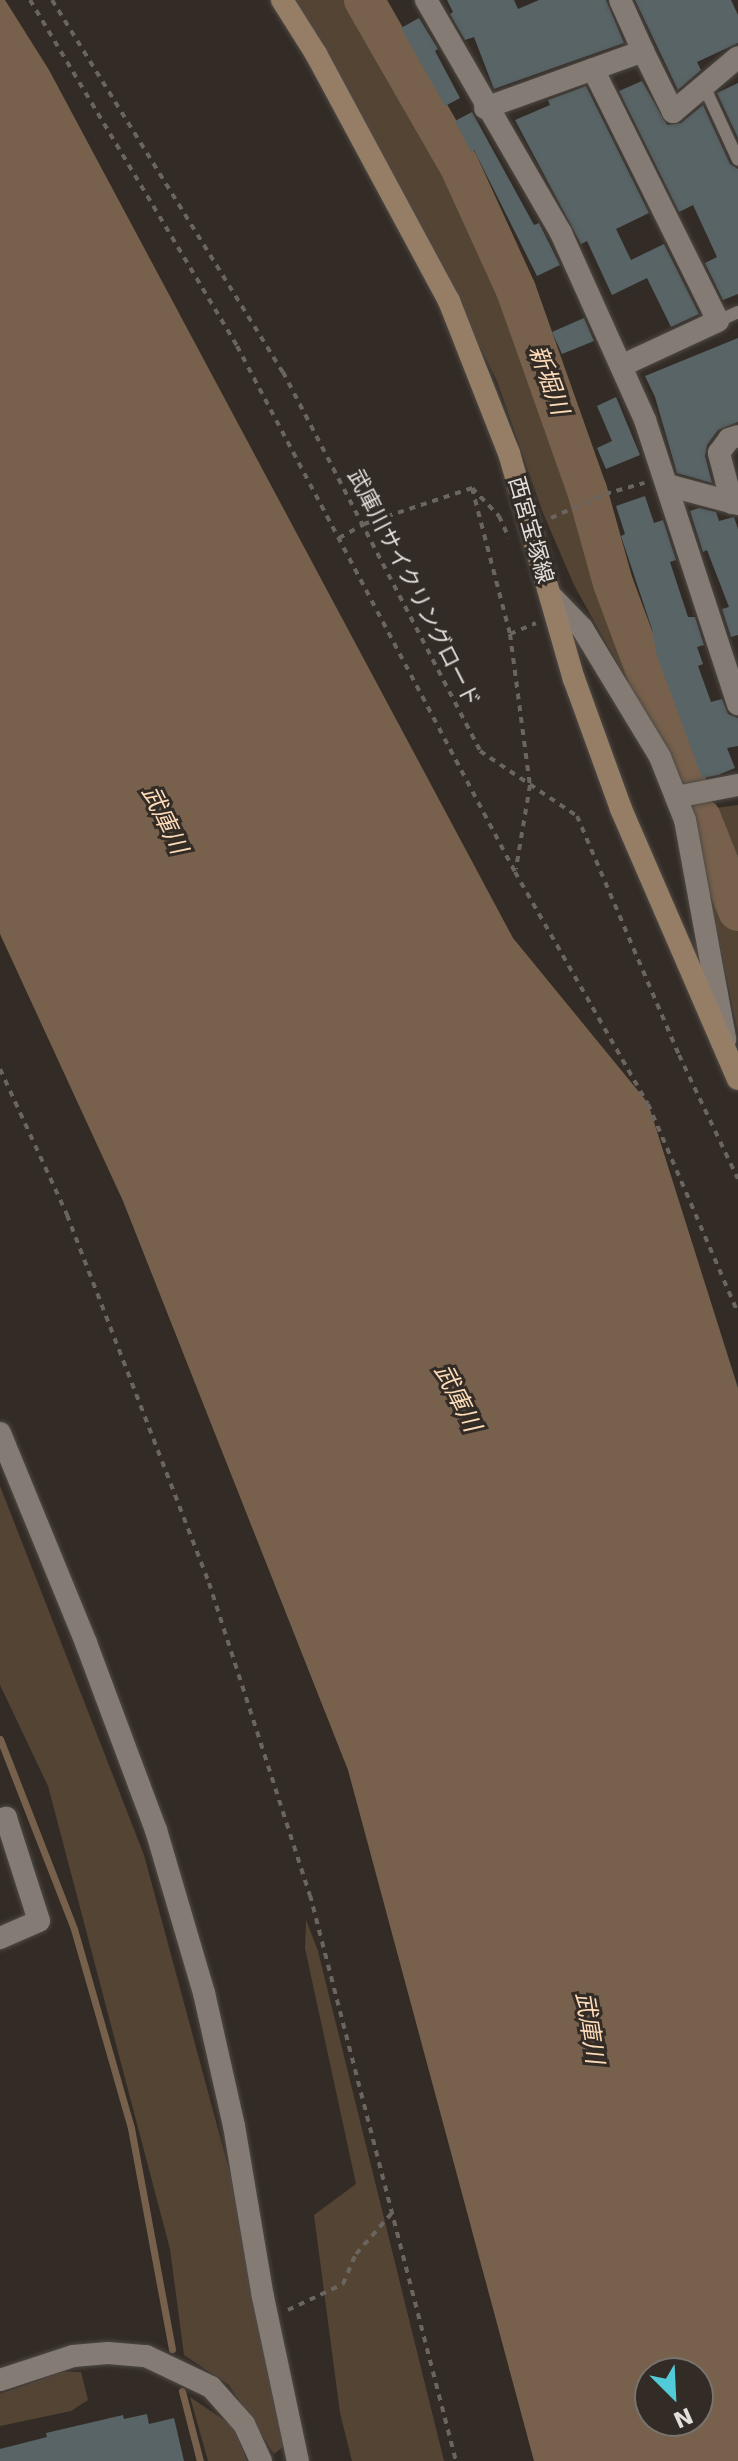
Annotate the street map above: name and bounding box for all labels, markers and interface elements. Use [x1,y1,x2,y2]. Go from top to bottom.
water label: 新堀川 [522,341,574,419]
street label: 武庫川サイクリングロード [342,464,486,712]
street label: 西宮宝塚線 [503,473,559,587]
water label: 武庫川 [135,781,193,859]
water label: 武庫川 [428,1359,486,1437]
water label: 武庫川 [569,1990,609,2066]
north arrow [634,2357,714,2437]
text: N [670,2402,697,2433]

